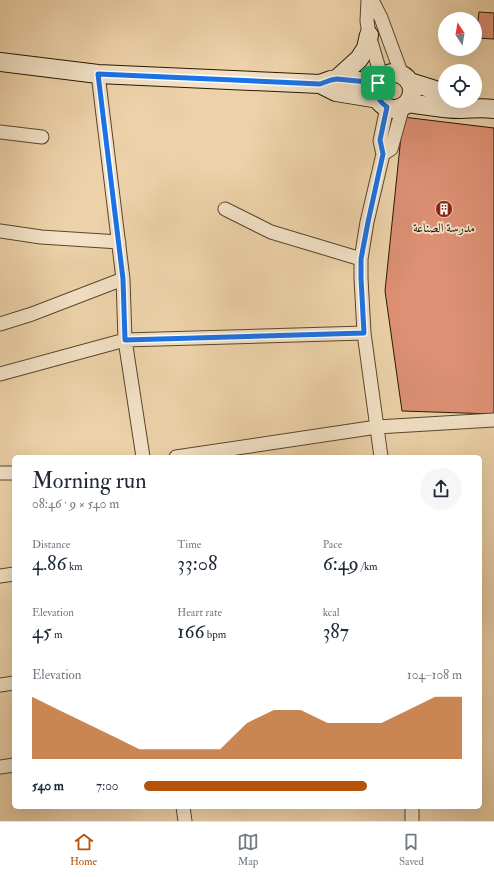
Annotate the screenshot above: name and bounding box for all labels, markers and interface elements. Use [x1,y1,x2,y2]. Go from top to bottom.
north arrow [438,12,482,56]
map controls [438,12,482,108]
button: locate [438,64,482,108]
pin [361,66,395,100]
icon: arrive [367,72,389,94]
building icon: مدرسة الصناعة [434,199,454,219]
place label: مدرسة الصناعة [413,220,475,236]
text: Morning run [32,467,147,495]
button: share [420,468,462,510]
text: 08:46 · 9 × 540 m [32,496,119,512]
text: Distance [32,538,70,551]
text: Time [177,538,201,551]
text: Pace [323,538,342,551]
text: 4.86 [32,551,67,576]
text: 33:08 [177,551,217,576]
text: 6:49 [323,551,359,576]
text: km [67,560,83,573]
text: /km [359,560,378,573]
text: Elevation [32,606,74,619]
text: Heart rate [177,606,222,619]
text: kcal [323,606,340,619]
text: 45 [32,619,52,644]
text: 166 [177,619,205,644]
text: 387 [323,619,349,644]
text: m [52,628,62,641]
text: bpm [205,628,226,641]
text: Elevation [32,667,82,683]
text: 104–108 m [407,667,462,683]
text: 540 m [32,778,64,794]
text: 7:00 [96,778,119,794]
tab: Home [70,831,97,868]
tab: Map [237,831,259,868]
tab: Saved [399,831,424,868]

